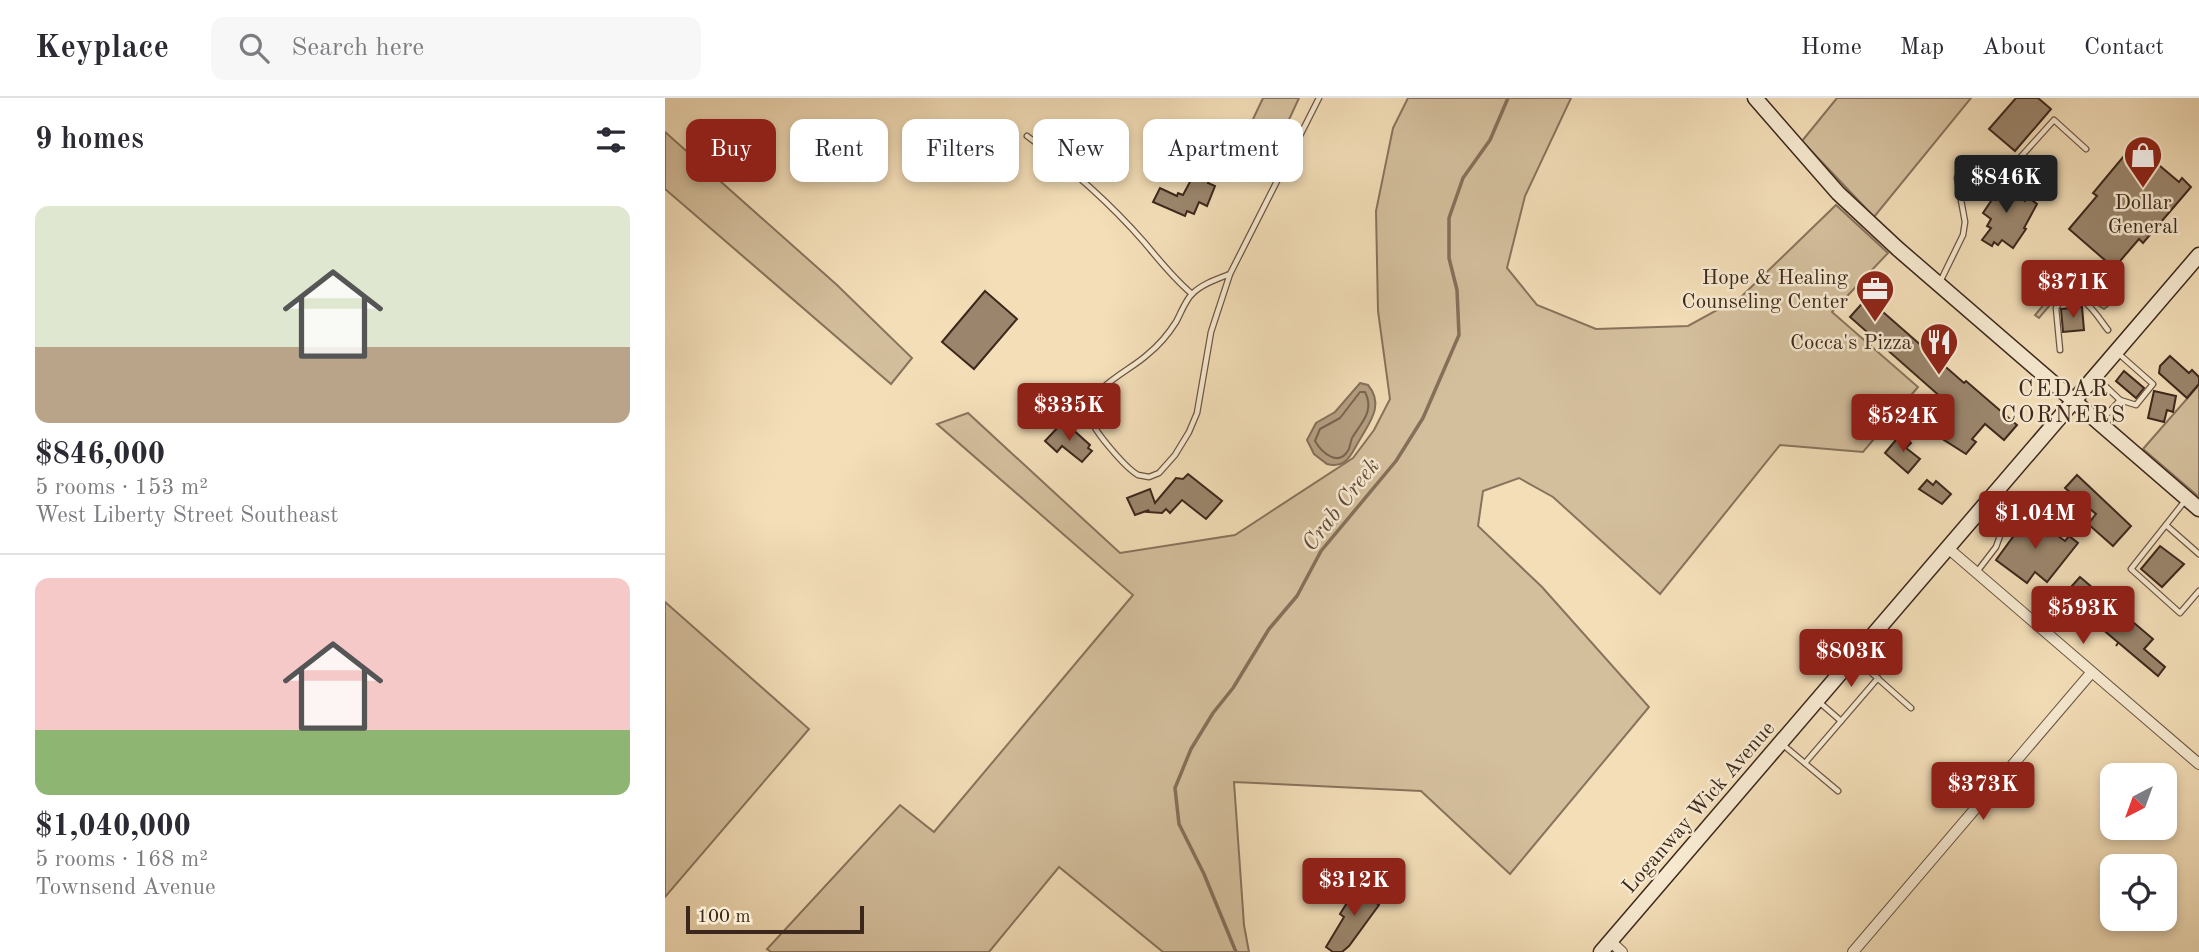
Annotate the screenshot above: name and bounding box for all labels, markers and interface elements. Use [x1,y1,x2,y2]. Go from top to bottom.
search box [211,17,701,80]
icon: search [235,29,273,67]
text: Keyplace [35,32,169,65]
text: Search here [291,35,424,61]
text: Home [1801,36,1862,60]
text: Map [1900,36,1944,60]
text: About [1982,36,2046,60]
text: Contact [2084,36,2164,60]
chip: Buy [686,119,776,182]
chip: Rent [790,119,888,182]
chip: Filters [902,119,1019,182]
chip: New [1033,119,1129,182]
chip: Apartment [1143,119,1303,182]
icon: filters [592,121,630,159]
text: 9 homes [35,125,144,155]
shop icon: Dollar General [2122,134,2164,189]
pin: $846K [1957,156,2055,215]
text: $846K [1970,166,2042,189]
place label: Dollar General [2108,193,2179,238]
icon: home [270,251,396,377]
pin: $371K [2024,260,2122,320]
place label: Hope & Healing Counseling Center [1682,268,1849,313]
office icon: Hope & Healing Counseling Center [1854,268,1896,323]
text: $371K [2037,271,2109,294]
restaurant icon: Cocca's Pizza [1918,321,1960,376]
place label: Cocca's Pizza [1790,333,1912,354]
district label: CEDAR CORNERS [2001,378,2127,427]
pin: $335K [1020,384,1118,443]
text: $335K [1033,394,1105,417]
pin: $524K [1854,394,1952,454]
text: $524K [1867,405,1939,428]
text: $846,000 [35,440,165,470]
water label: Crab Creek [1298,454,1384,556]
text: 5 rooms · 153 m² [35,476,208,499]
pin: $1.04M [1978,491,2092,551]
text: $1.04M [1995,502,2075,525]
text: West Liberty Street Southeast [35,504,338,527]
pin: $593K [2034,587,2132,646]
text: $593K [2047,597,2119,620]
icon: home [270,623,396,749]
pin: $803K [1802,630,1900,689]
text: $803K [1815,640,1887,663]
street label: Loganway Wick Avenue [1619,718,1779,898]
pin: $373K [1934,762,2032,822]
north arrow [2100,763,2177,840]
map controls [2100,763,2177,931]
text: $373K [1947,773,2019,796]
text: $1,040,000 [35,812,191,842]
text: 5 rooms · 168 m² [35,848,208,871]
button: locate [2100,854,2177,931]
pin: $312K [1305,858,1403,918]
text: $312K [1318,869,1390,892]
text: Townsend Avenue [35,876,216,899]
scale bar [686,903,865,935]
text: 100 m [697,908,750,927]

